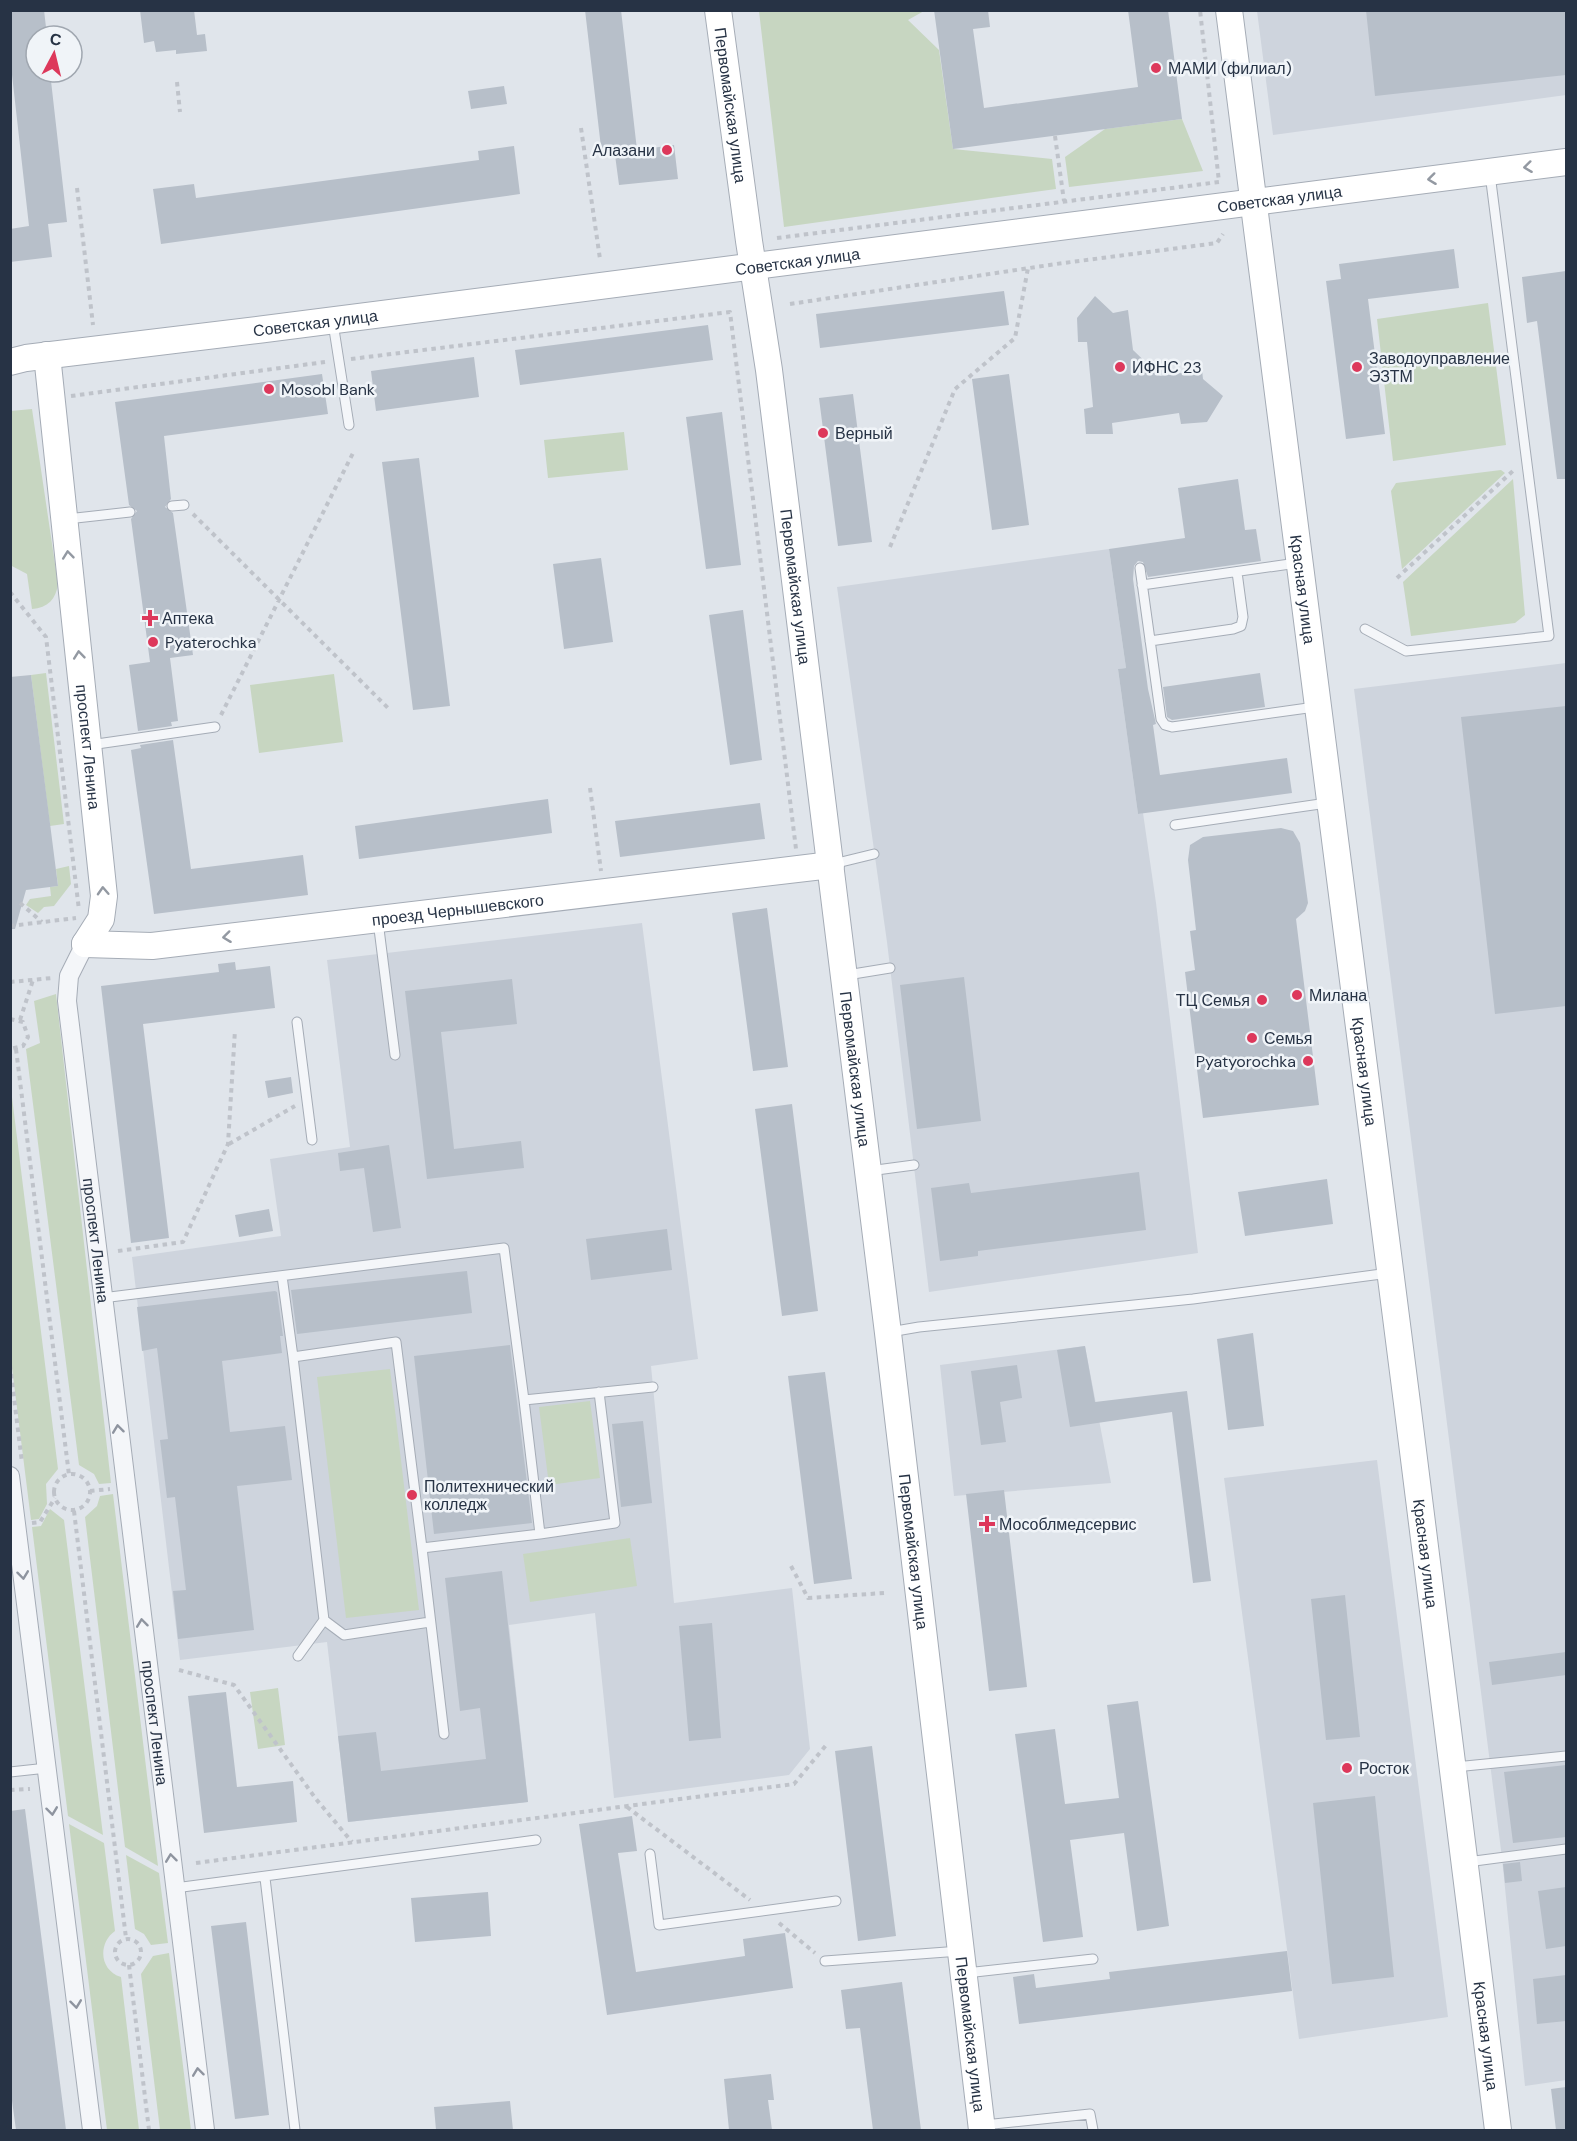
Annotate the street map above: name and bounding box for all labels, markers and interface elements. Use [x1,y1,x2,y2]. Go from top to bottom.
north arrow [24,24,84,84]
street label: Первомайская улица [709,26,751,184]
text: С [49,28,63,51]
place label: МАМИ (филиал) [1168,58,1292,79]
marker: МАМИ (филиал) [1149,61,1163,75]
place label: Алазани [592,140,655,161]
marker: Алазани [660,143,674,157]
one-way arrow [1524,160,1533,173]
one-way arrow [1427,172,1436,185]
street label: Советская улица [1216,181,1343,218]
street label: Советская улица [734,243,861,280]
street label: Советская улица [252,305,379,341]
place label: Заводоуправление ЭЗТМ [1369,348,1510,387]
place label: ИФНС 23 [1132,357,1202,378]
marker: ИФНС 23 [1113,360,1127,374]
marker: Заводоуправление ЭЗТМ [1350,360,1364,374]
place label: Mosobl Bank [281,379,375,400]
marker: Mosobl Bank [262,382,276,396]
place label: Верный [835,423,893,444]
marker: Верный [816,426,830,440]
street label: Первомайская улица [775,508,815,666]
street label: Красная улица [1285,534,1320,645]
one-way arrow [62,551,75,560]
place label: Аптека [162,608,214,629]
marker: Аптека [143,611,157,625]
place label: Pyaterochka [165,632,256,653]
marker: Pyaterochka [146,635,160,649]
one-way arrow [73,650,86,659]
street label: проспект Ленина [71,683,105,811]
one-way arrow [96,886,109,895]
street label: проезд Чернышевского [371,889,545,931]
one-way arrow [223,930,232,943]
place label: Милана [1309,985,1367,1006]
marker: Милана [1290,988,1304,1002]
street label: Первомайская улица [835,990,875,1148]
place label: ТЦ Семья [1176,990,1250,1011]
marker: ТЦ Семья [1255,993,1269,1007]
street label: Красная улица [1347,1016,1382,1127]
place label: Семья [1264,1028,1312,1049]
marker: Семья [1245,1031,1259,1045]
place label: Pyatyorochka [1196,1051,1296,1072]
marker: Pyatyorochka [1301,1054,1315,1068]
street label: проспект Ленина [78,1177,114,1304]
one-way arrow [112,1425,125,1434]
street label: Первомайская улица [894,1473,933,1631]
place label: Политехнический колледж [424,1476,554,1515]
marker: Политехнический колледж [405,1488,419,1502]
street label: Красная улица [1408,1498,1443,1609]
place label: Мособлмедсервис [999,1514,1136,1535]
marker: Мособлмедсервис [980,1517,994,1531]
one-way arrow [16,1571,29,1580]
one-way arrow [136,1618,149,1627]
street label: проспект Ленина [137,1659,173,1787]
place label: Росток [1359,1758,1410,1779]
marker: Росток [1340,1761,1354,1775]
one-way arrow [45,1806,58,1815]
one-way arrow [165,1854,178,1863]
street label: Первомайская улица [951,1955,990,2113]
street label: Красная улица [1468,1980,1503,2092]
one-way arrow [69,2000,82,2009]
one-way arrow [192,2068,204,2077]

